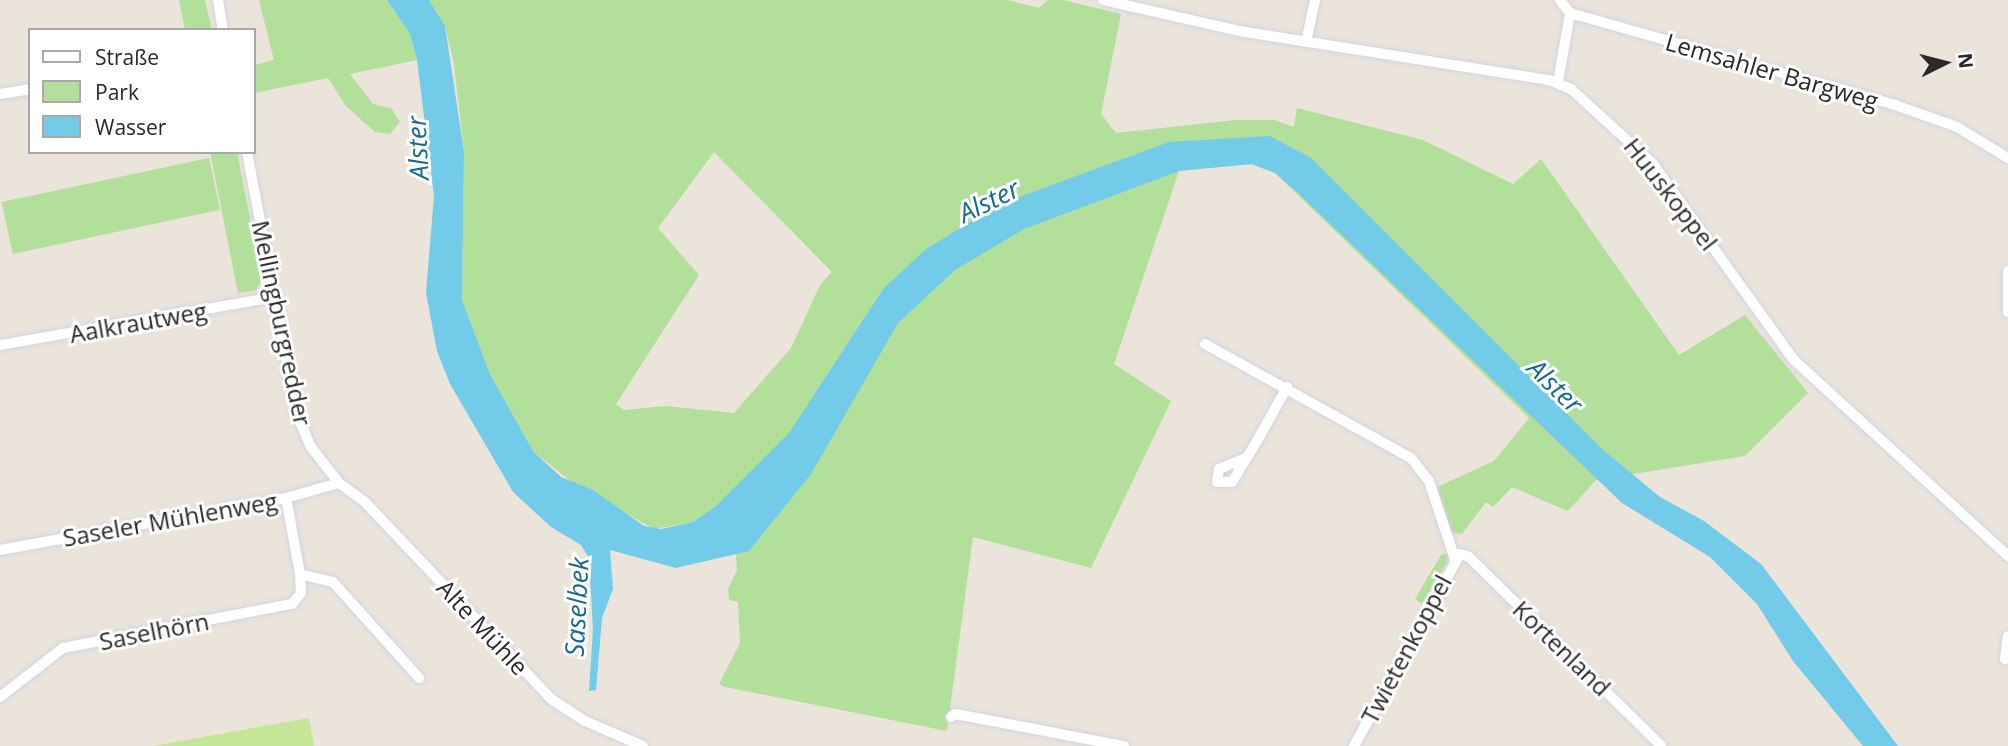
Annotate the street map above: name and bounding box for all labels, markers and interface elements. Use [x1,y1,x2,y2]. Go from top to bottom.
street label: Lemsahler Bargweg [1662,27,1882,115]
legend [28,28,256,154]
north arrow [1910,28,1980,98]
text: Straße [95,43,159,71]
text: N [1952,52,1980,70]
text: Park [95,78,139,106]
text: Wasser [95,113,166,141]
water label: Alster [401,115,435,181]
street label: Huuskoppel [1618,132,1724,256]
water label: Alster [953,173,1025,229]
street label: Mellingburgredder [246,218,318,428]
street label: Aalkrautweg [67,296,209,348]
water label: Alster [1521,353,1589,419]
street label: Saseler Mühlenweg [60,486,280,552]
water label: Saselbek [559,557,595,657]
street label: Twietenkoppel [1355,570,1457,728]
street label: Alte Mühle [432,573,534,681]
street label: Kortenland [1507,594,1617,702]
street label: Saselhörn [97,606,211,656]

